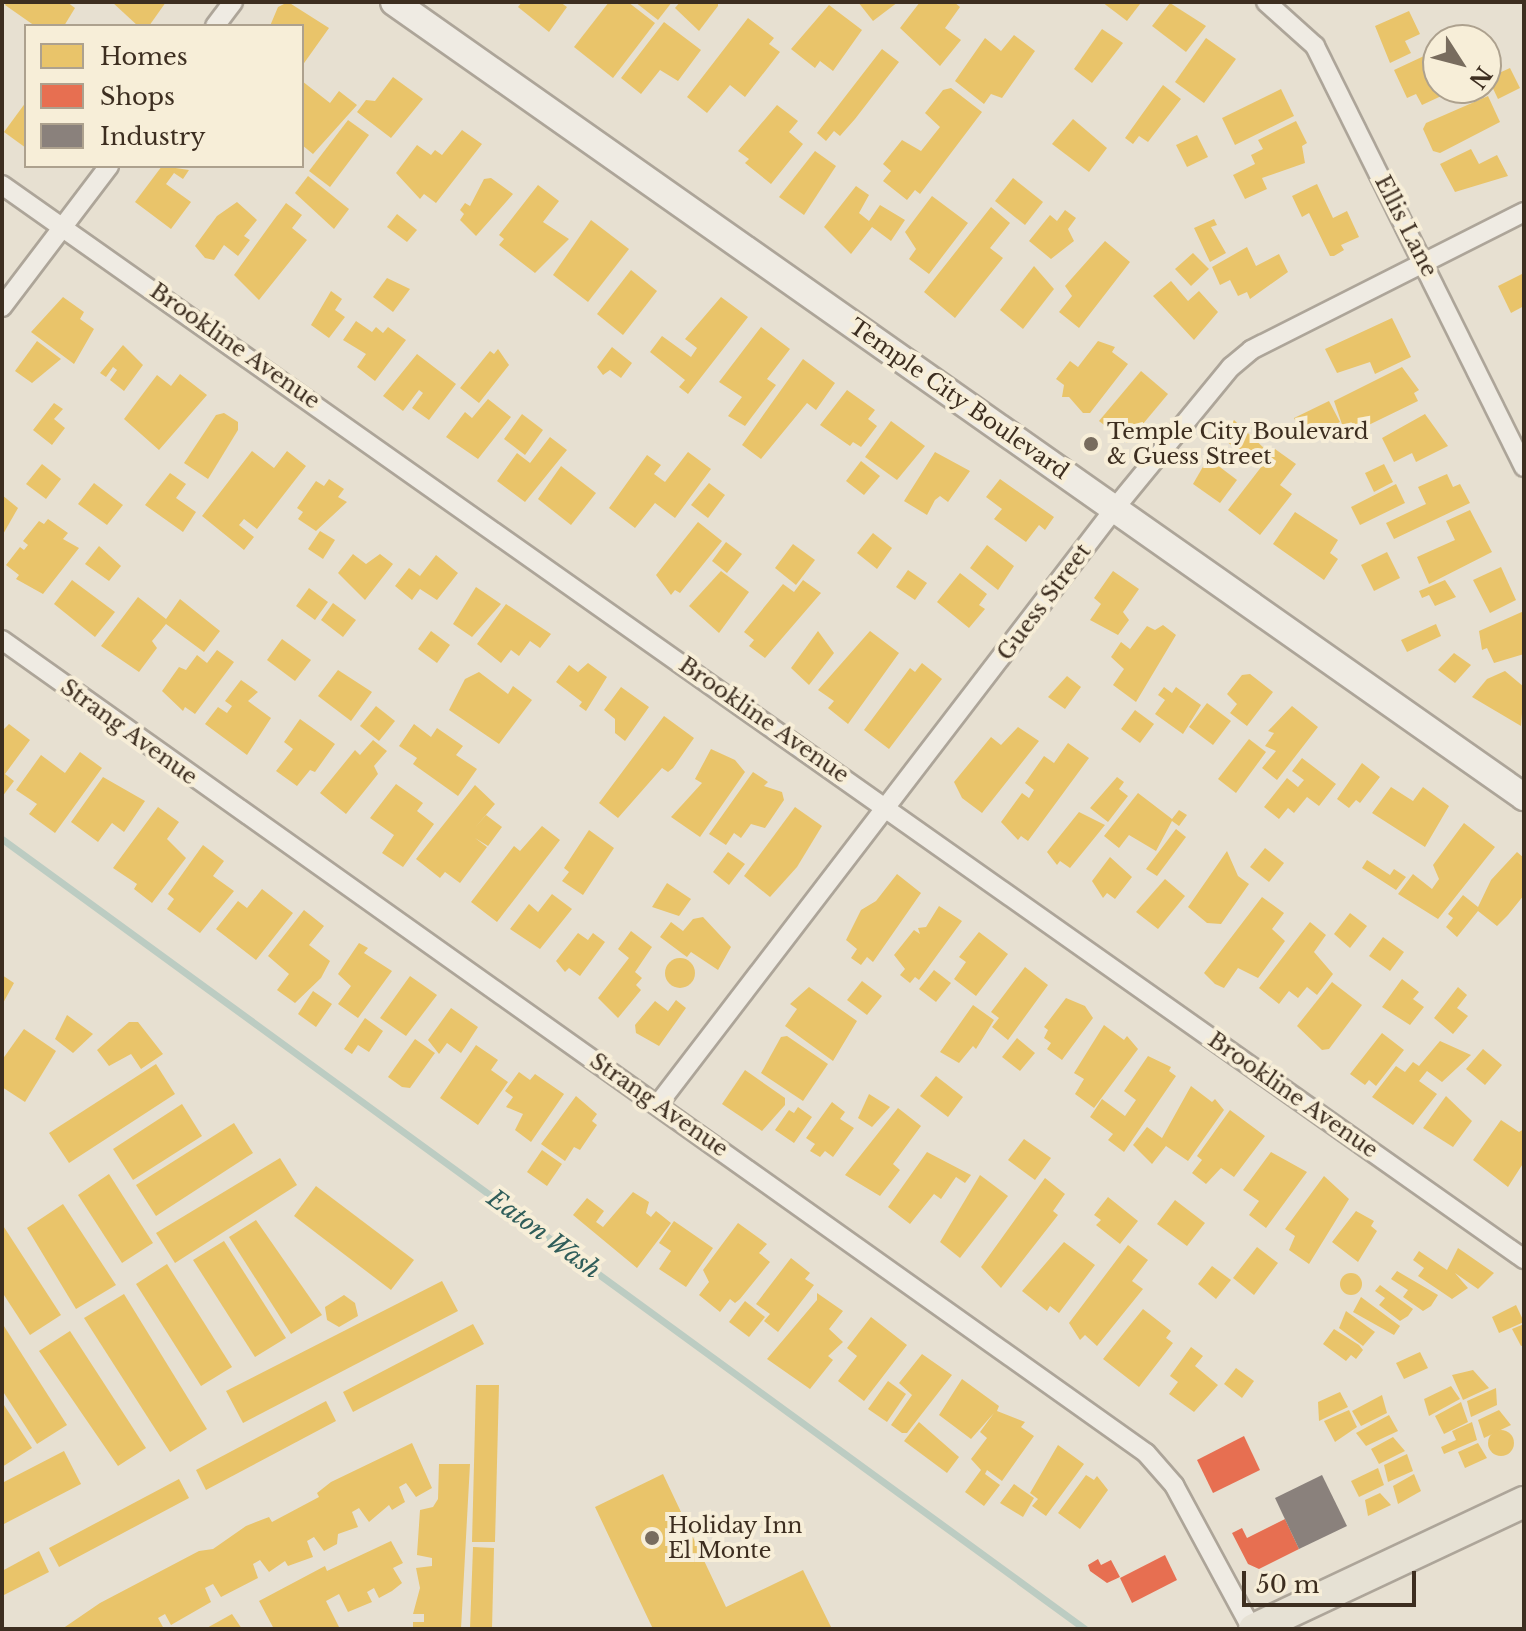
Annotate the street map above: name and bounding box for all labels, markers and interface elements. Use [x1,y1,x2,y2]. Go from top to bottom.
legend [24,24,304,168]
north arrow [1422,24,1502,104]
text: Homes [100,42,188,71]
text: N [1463,61,1497,94]
text: Shops [100,82,175,111]
text: Industry [100,122,206,151]
street label: Ellis Lane [1369,171,1443,281]
street label: Brookline Avenue [145,277,325,415]
street label: Temple City Boulevard [844,313,1074,485]
place label: Temple City Boulevard & Guess Street [1107,418,1369,470]
marker: Temple City Boulevard & Guess Street [1082,435,1100,453]
street label: Guess Street [992,539,1096,665]
street label: Brookline Avenue [674,651,854,789]
street label: Strang Avenue [55,673,203,791]
street label: Brookline Avenue [1203,1026,1383,1164]
street label: Strang Avenue [584,1047,734,1163]
water label: Eaton Wash [482,1183,606,1285]
place label: Holiday Inn El Monte [668,1512,803,1564]
marker: Holiday Inn El Monte [643,1529,661,1547]
scale bar [1246,1555,1420,1605]
text: 50 m [1256,1570,1319,1599]

